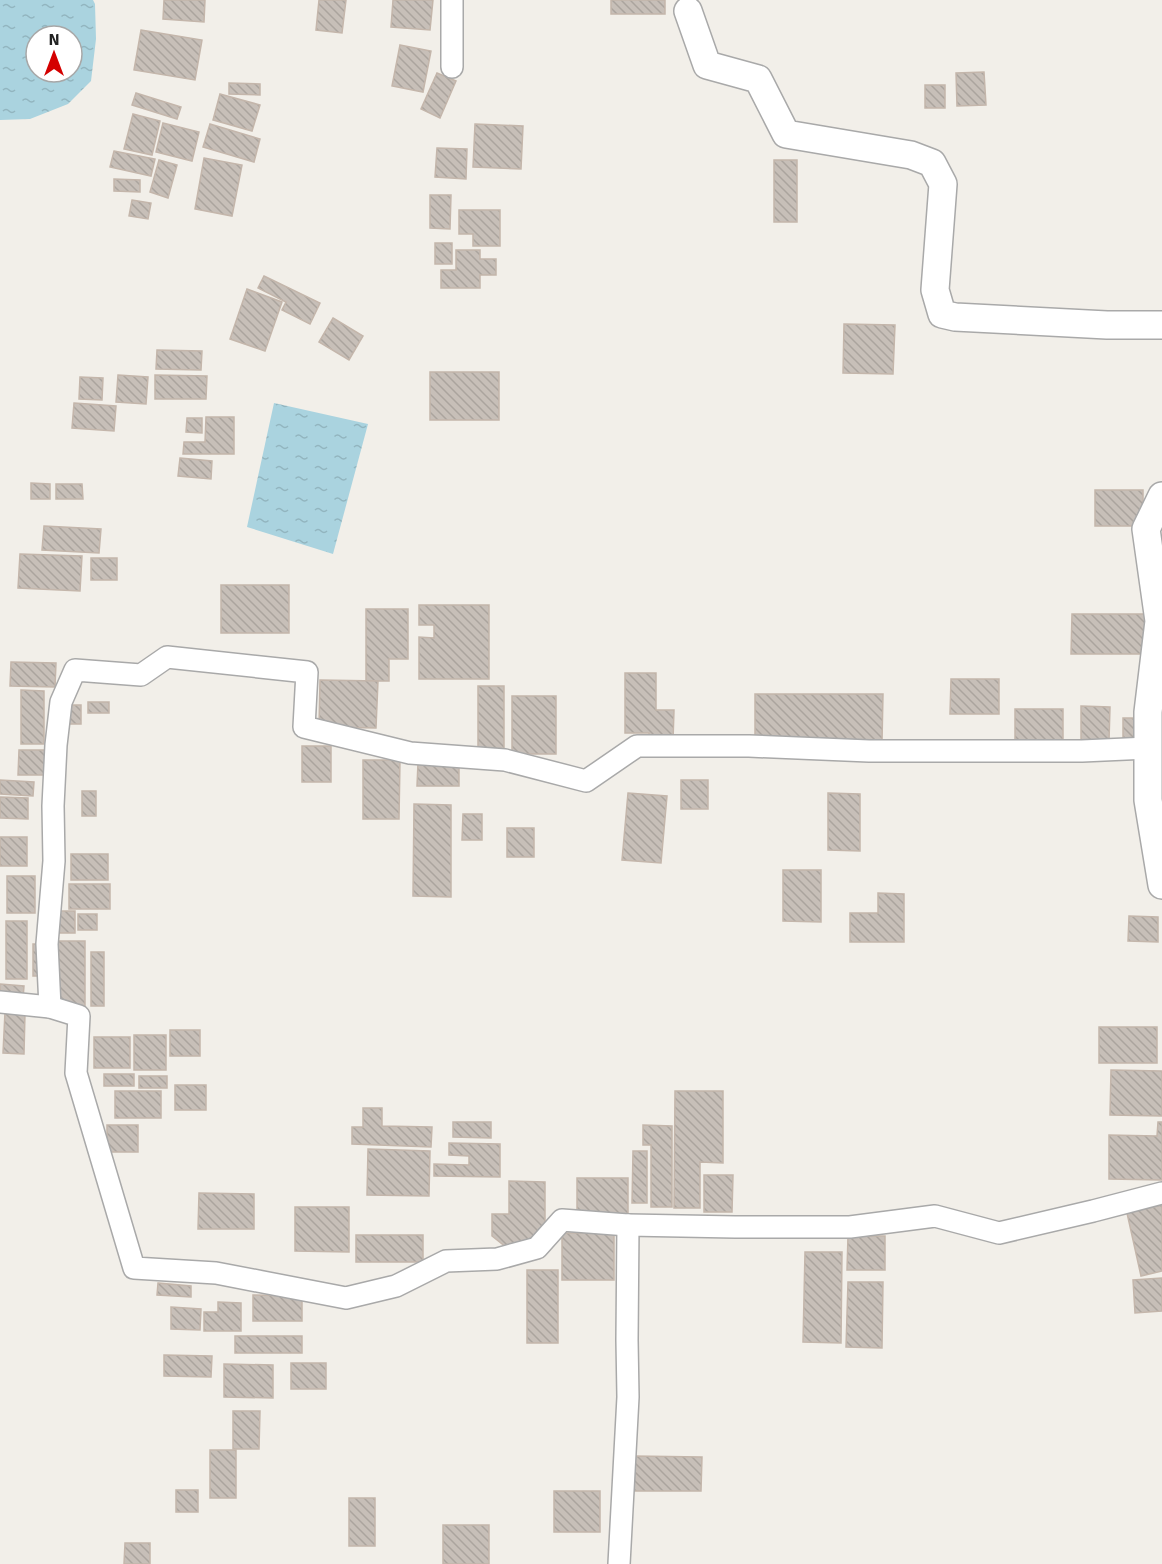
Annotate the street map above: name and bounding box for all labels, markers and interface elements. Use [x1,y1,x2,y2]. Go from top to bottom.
north arrow [24,24,84,84]
text: N [48,30,60,50]

